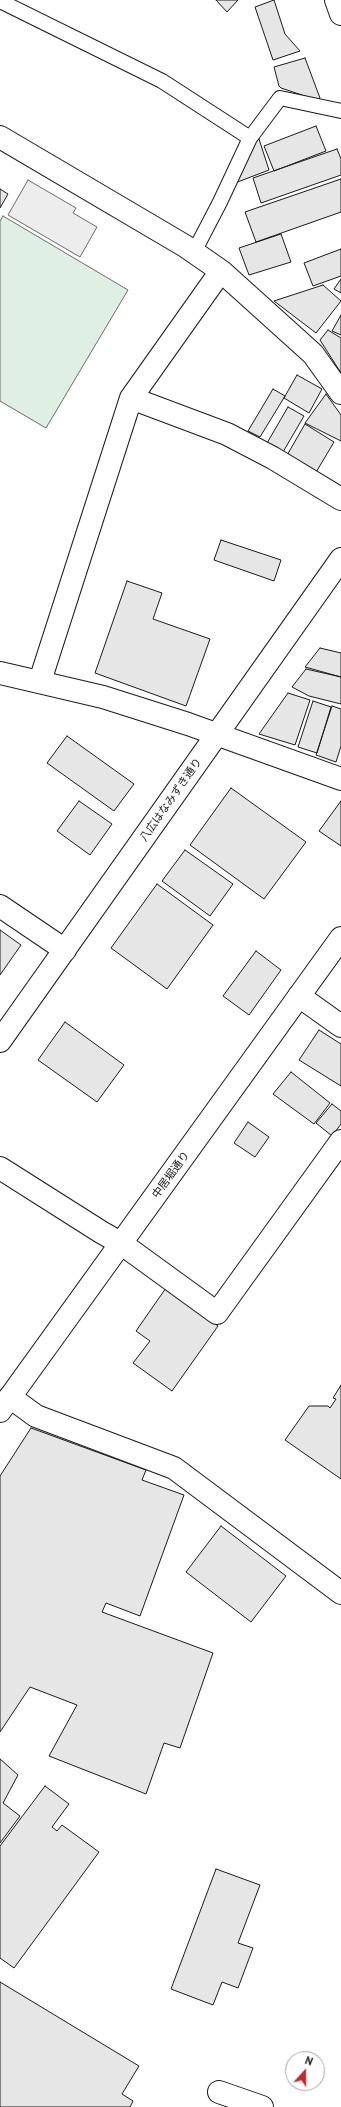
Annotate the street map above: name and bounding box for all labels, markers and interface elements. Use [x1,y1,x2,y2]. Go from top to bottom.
street label: 八広はなみずき通り [137,756,205,844]
street label: 中居堀通り [149,1149,193,1201]
north arrow [285,2051,325,2091]
text: N [303,2053,315,2069]

